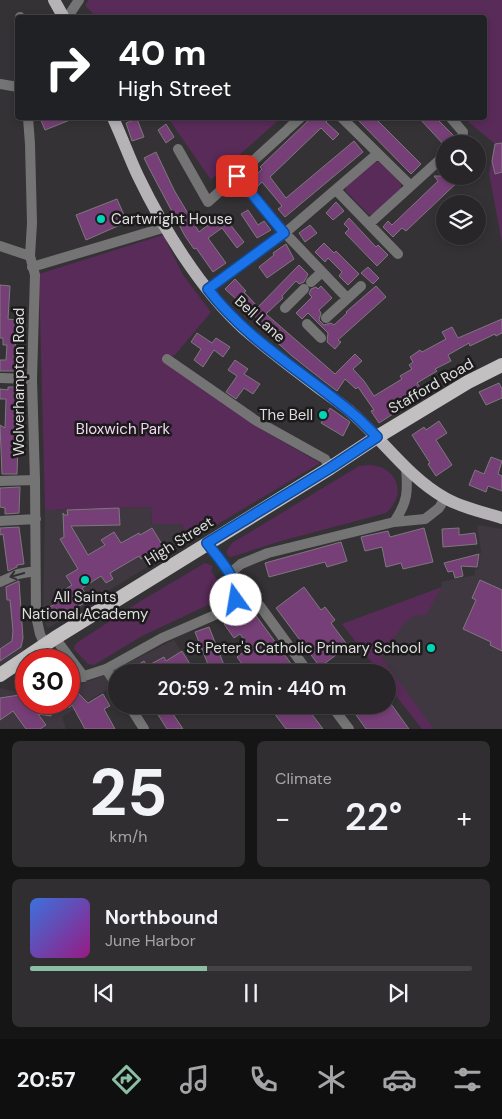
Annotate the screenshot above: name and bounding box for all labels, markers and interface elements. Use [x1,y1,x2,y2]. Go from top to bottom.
text: 40 m [118,30,207,76]
icon: right [35,35,100,100]
text: High Street [118,74,231,103]
map controls [436,135,486,245]
button: search [436,135,486,185]
pin [216,155,258,197]
icon: arrive [223,162,251,190]
button: layers [436,195,486,245]
place label: Cartwright House [111,209,233,229]
marker: Cartwright House [95,213,107,225]
street label: Bell Lane [230,291,290,347]
street label: Wolverhampton Road [9,308,29,456]
street label: Stafford Road [385,354,477,418]
place label: The Bell [259,405,313,425]
marker: The Bell [317,409,329,421]
park label: Bloxwich Park [76,419,171,439]
street label: High Street [141,512,217,570]
one-way arrow [9,571,25,580]
position arrow [209,573,261,625]
marker: All Saints National Academy [79,574,91,586]
place label: All Saints National Academy [22,587,149,624]
place label: St Peter's Catholic Primary School [186,638,421,658]
marker: St Peter's Catholic Primary School [425,642,437,654]
speed limit sign: 30 [15,649,80,714]
text: 20:59 · 2 min · 440 m [158,676,346,701]
text: 25 [90,751,167,835]
text: Climate [275,768,332,789]
text: 22° [345,792,402,842]
text: − [275,800,290,837]
text: + [457,800,472,837]
text: km/h [110,826,147,847]
text: Northbound [105,905,218,930]
text: June Harbor [105,930,196,951]
icon: previous [90,979,118,1007]
icon: pause [237,979,265,1007]
icon: next [384,979,412,1007]
icon: directions [109,1062,144,1097]
icon: music [177,1062,212,1097]
icon: phone [246,1062,281,1097]
icon: climate [314,1062,349,1097]
icon: car [382,1062,417,1097]
icon: filters [450,1062,485,1097]
text: 20:57 [17,1065,76,1094]

